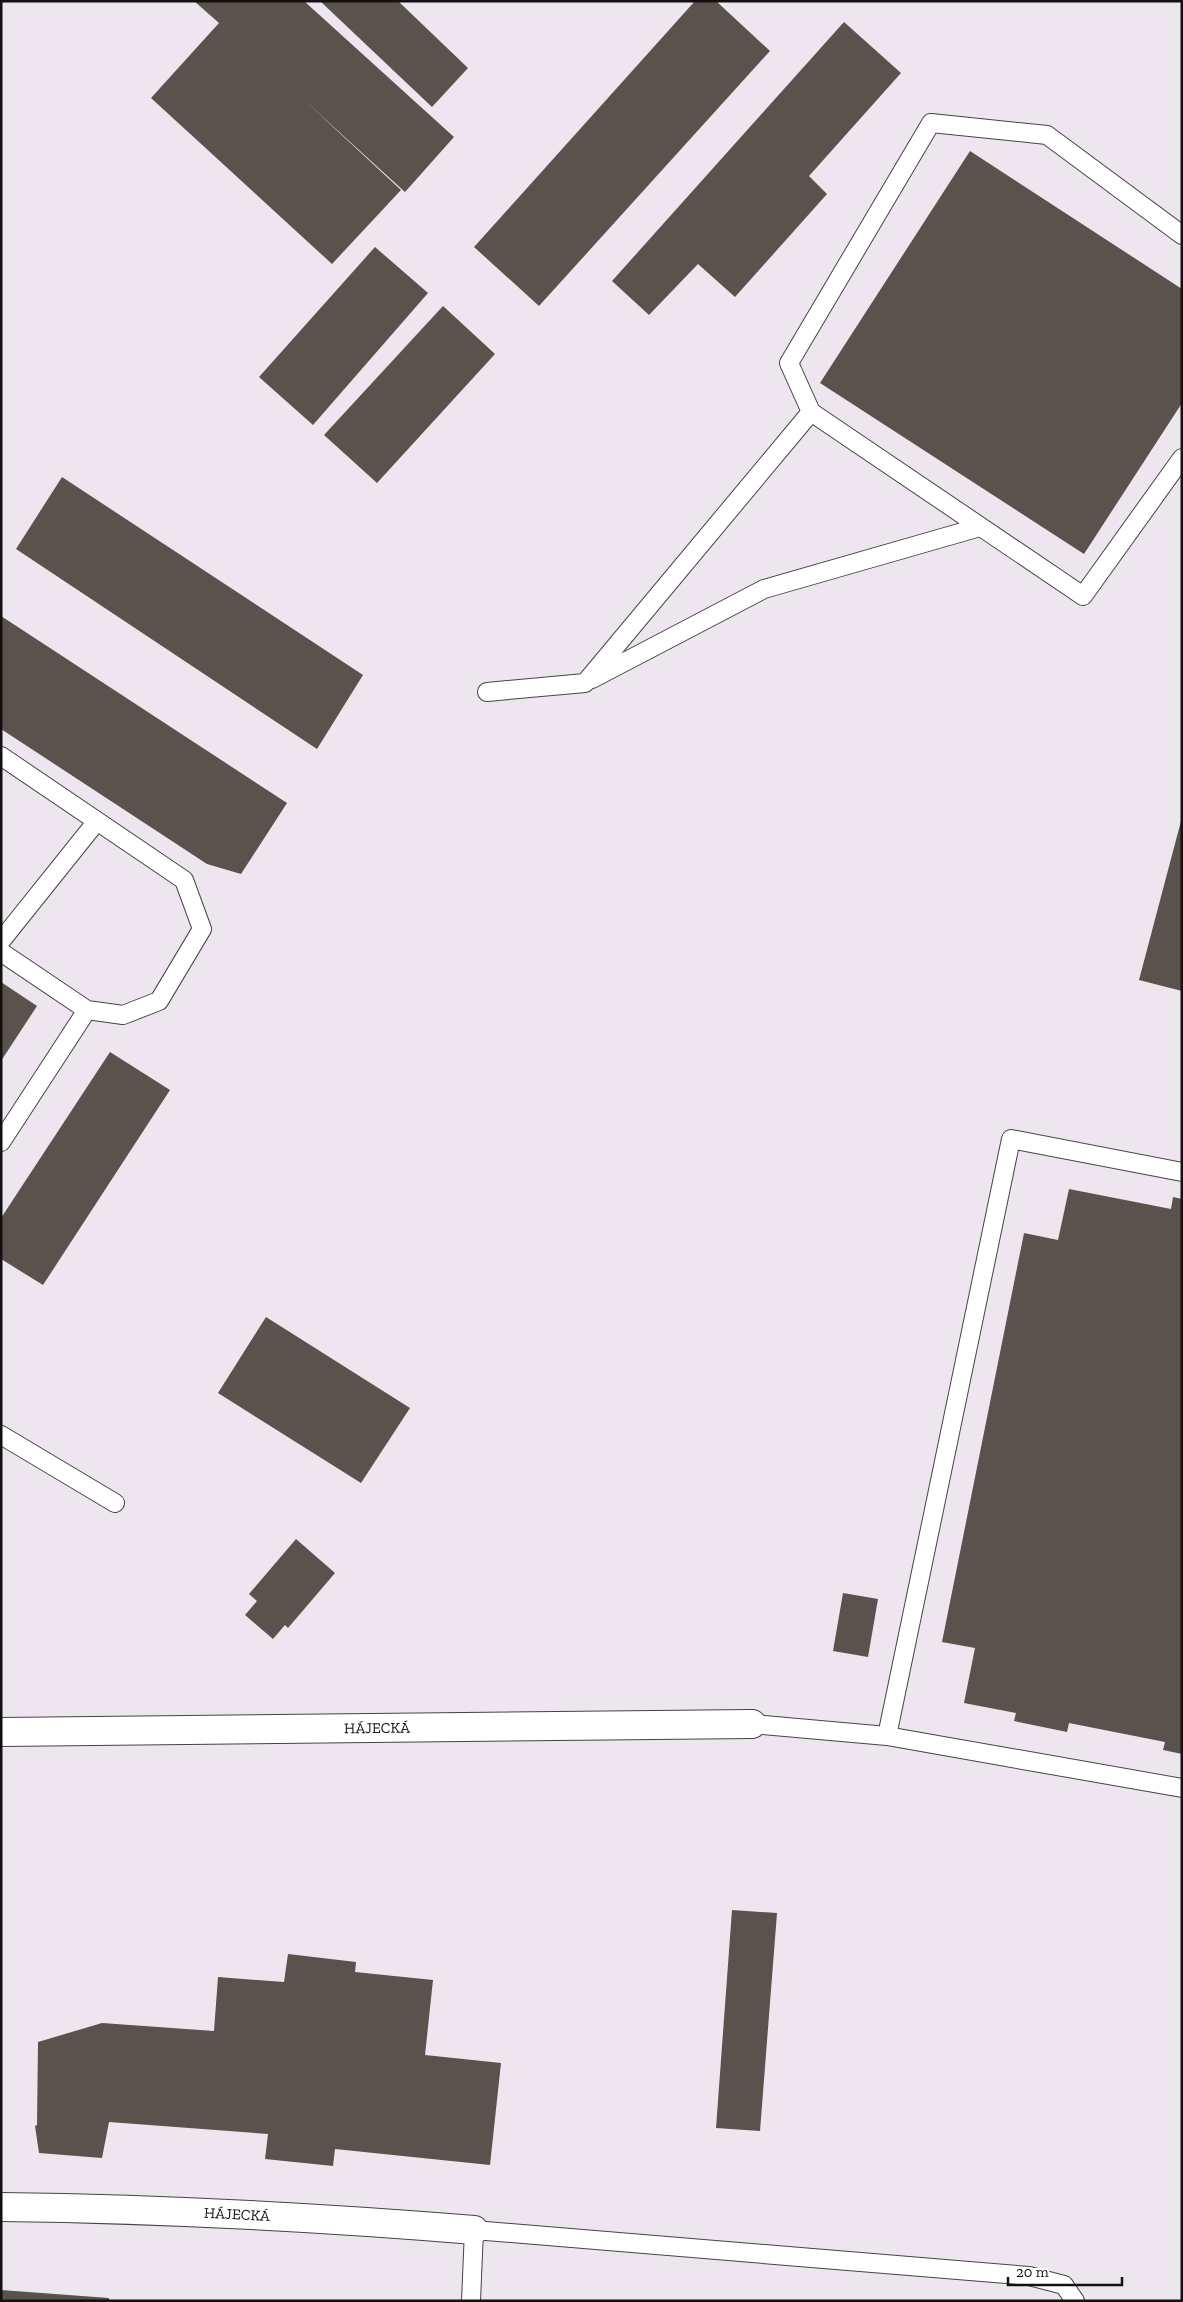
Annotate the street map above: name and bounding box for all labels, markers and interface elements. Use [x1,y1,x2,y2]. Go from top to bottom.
street label: HÁJECKÁ [344,1719,410,1737]
street label: HÁJECKÁ [204,2204,270,2225]
scale bar [1008,2254,1122,2286]
text: 20 m [1016,2263,1049,2281]

